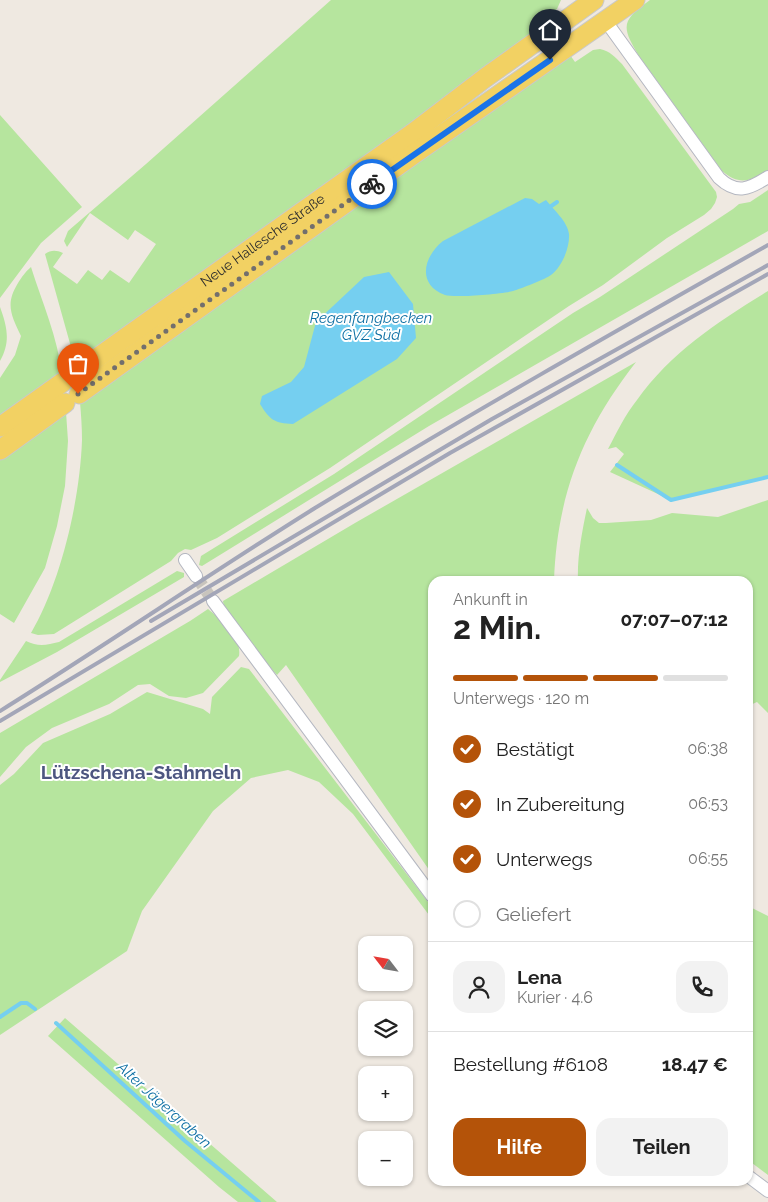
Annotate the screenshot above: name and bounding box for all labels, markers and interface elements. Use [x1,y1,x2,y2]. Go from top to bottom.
pin [529,9,571,60]
icon: home [536,16,564,44]
courier [347,159,397,209]
icon: bike [358,170,386,198]
street label: Neue Hallesche Straße [197,190,328,290]
water label: Regenfangbecken GVZ Süd [310,309,432,344]
pin [57,343,99,394]
icon: bag [64,350,92,378]
text: Ankunft in [453,590,528,609]
text: 07:07–07:12 [620,608,728,630]
text: 2 Min. [453,609,541,646]
text: Unterwegs · 120 m [453,689,589,708]
icon: check [453,735,481,763]
text: Bestätigt [496,738,574,760]
text: 06:38 [688,739,728,758]
district label: Lützschena-Stahmeln [41,761,241,783]
icon: check [453,790,481,818]
text: In Zubereitung [496,793,625,815]
text: 06:53 [688,794,728,813]
icon: check [453,845,481,873]
text: Unterwegs [496,848,592,870]
text: 06:55 [688,849,728,868]
text: Geliefert [496,903,571,925]
north arrow [358,936,412,991]
map controls [358,936,413,1186]
button: person [453,961,505,1013]
button: phone [676,961,728,1013]
text: Lena [517,966,562,988]
text: Kurier · 4.6 [517,988,593,1007]
button: layers [358,1001,413,1056]
text: Bestellung #6108 [453,1053,608,1075]
text: 18.47 € [662,1053,728,1075]
water label: Alter Jägergraben [113,1057,215,1152]
button: + [358,1066,413,1121]
button: Hilfe [453,1118,586,1176]
button: Teilen [596,1118,728,1176]
button: − [358,1131,413,1186]

